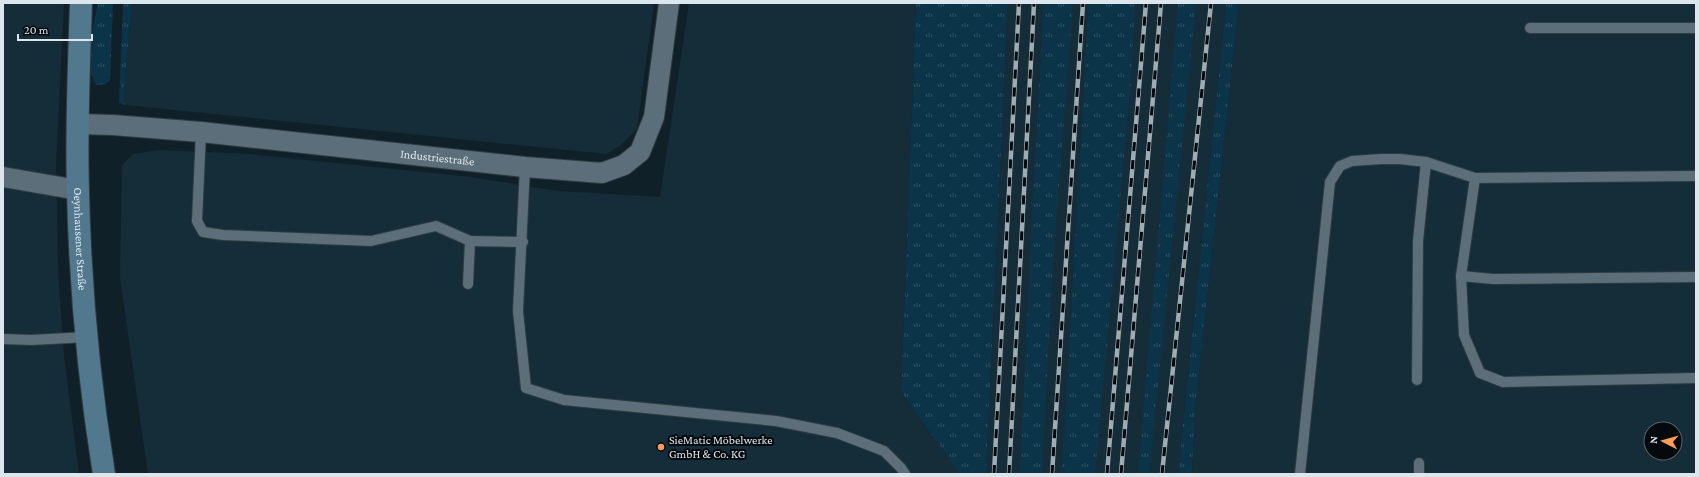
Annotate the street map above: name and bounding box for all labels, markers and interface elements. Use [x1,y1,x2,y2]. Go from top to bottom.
scale bar [18,16,92,42]
text: 20 m [24,23,49,37]
street label: Industriestraße [400,147,475,168]
street label: Oeynhausener Straße [71,187,90,291]
north arrow [1643,421,1683,461]
place label: SieMatic Möbelwerke GmbH & Co. KG [669,433,773,461]
text: N [1647,435,1659,444]
marker: SieMatic Möbelwerke GmbH & Co. KG [656,442,666,452]

